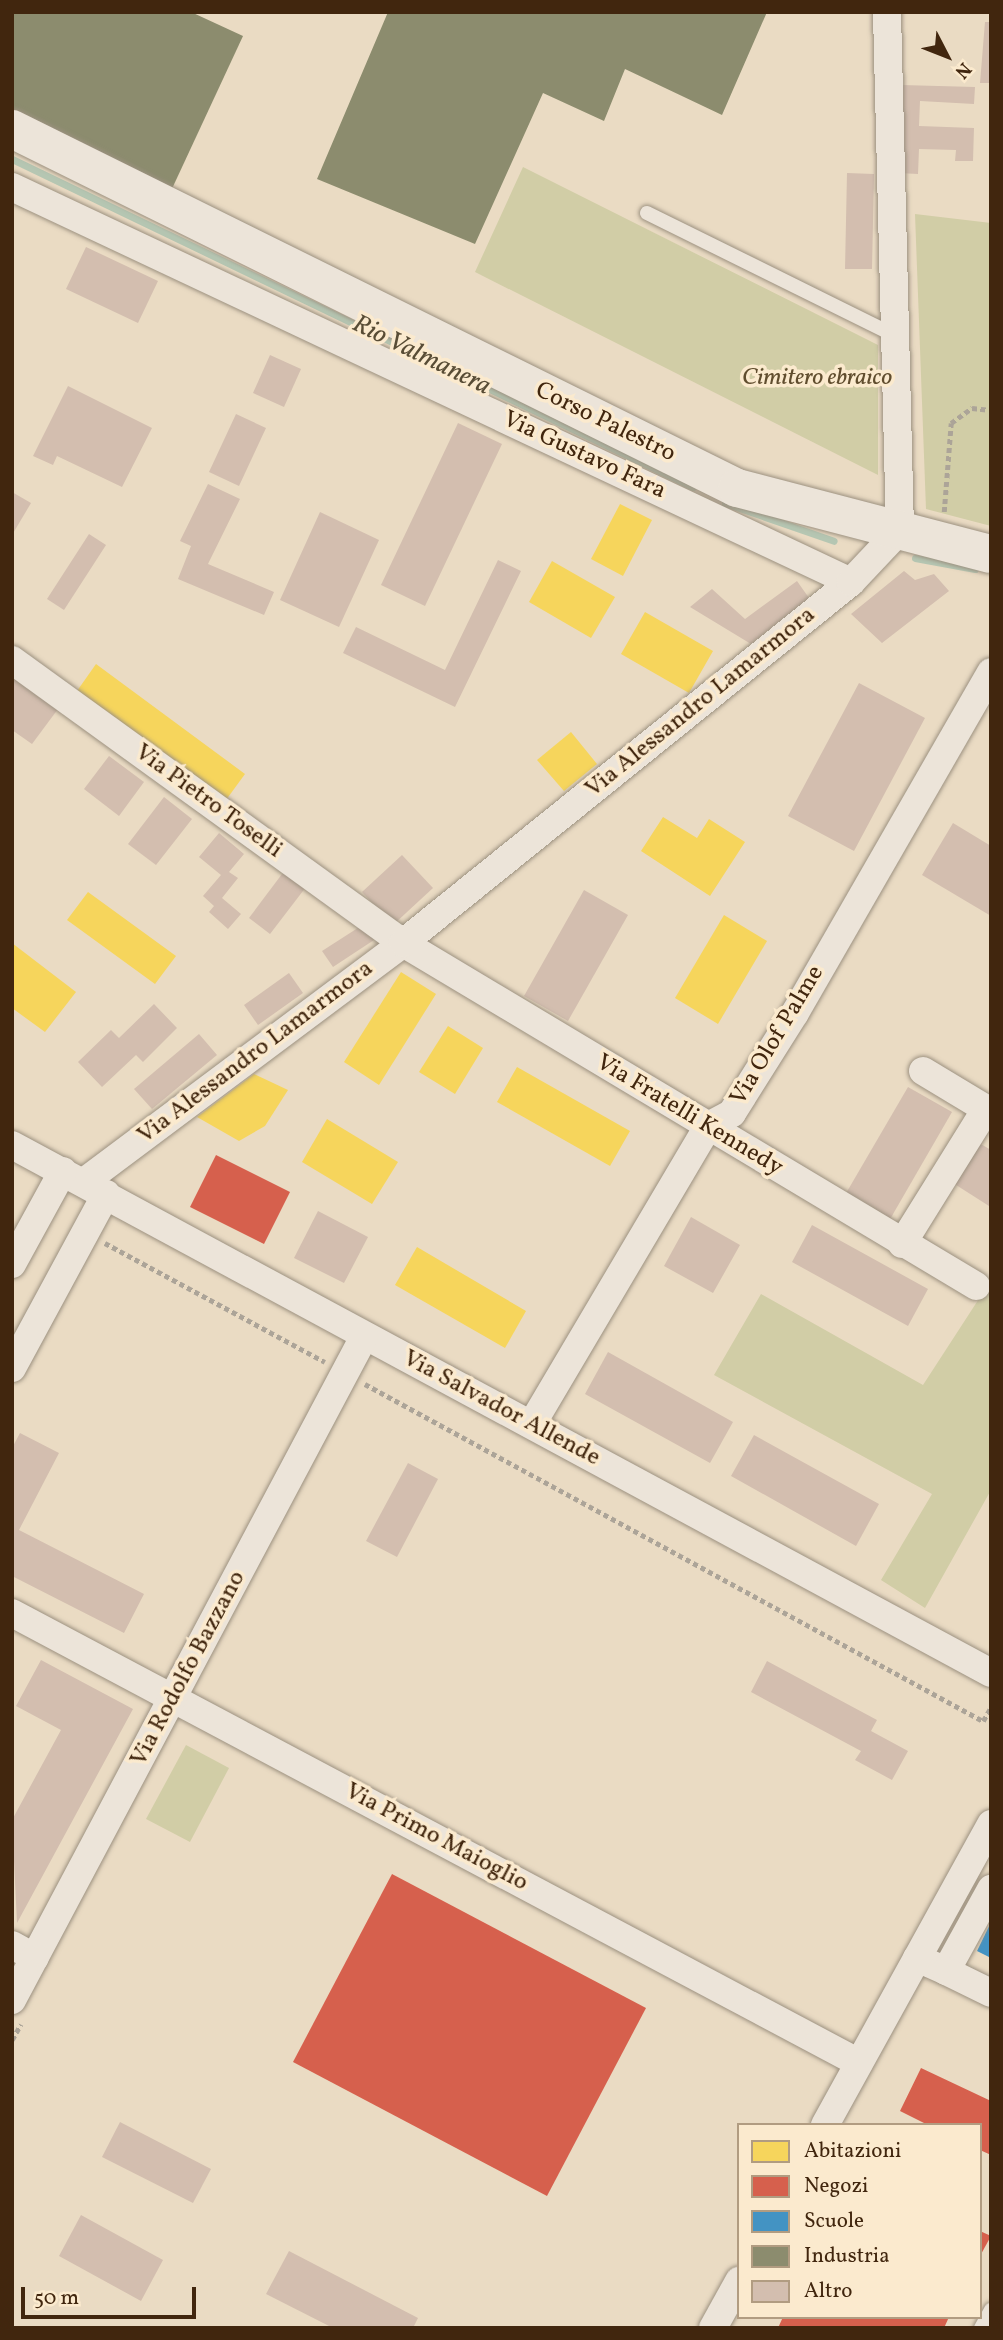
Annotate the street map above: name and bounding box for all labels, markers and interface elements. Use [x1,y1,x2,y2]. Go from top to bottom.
north arrow [912,21,982,91]
text: N [948,56,977,84]
water label: Rio Valmanera [347,309,495,403]
park label: Cimitero ebraico [742,365,892,393]
street label: Corso Palestro [530,377,680,469]
street label: Via Gustavo Fara [498,406,670,506]
street label: Via Alessandro Lamarmora [580,601,822,805]
street label: Via Pietro Toselli [128,739,288,865]
street label: Via Alessandro Lamarmora [133,955,379,1151]
street label: Via Olof Palme [726,962,830,1110]
street label: Via Fratelli Kennedy [590,1049,788,1183]
street label: Via Salvador Allende [397,1345,605,1473]
street label: Via Rodolfo Bazzano [125,1566,253,1772]
street label: Via Primo Maioglio [340,1778,532,1898]
legend [737,2123,982,2319]
text: Abitazioni [804,2137,901,2166]
text: Negozi [804,2172,868,2201]
text: Scuole [804,2207,864,2236]
text: Industria [804,2242,890,2271]
scale bar [24,2274,200,2318]
text: Altro [804,2277,852,2306]
text: 50 m [34,2284,79,2313]

